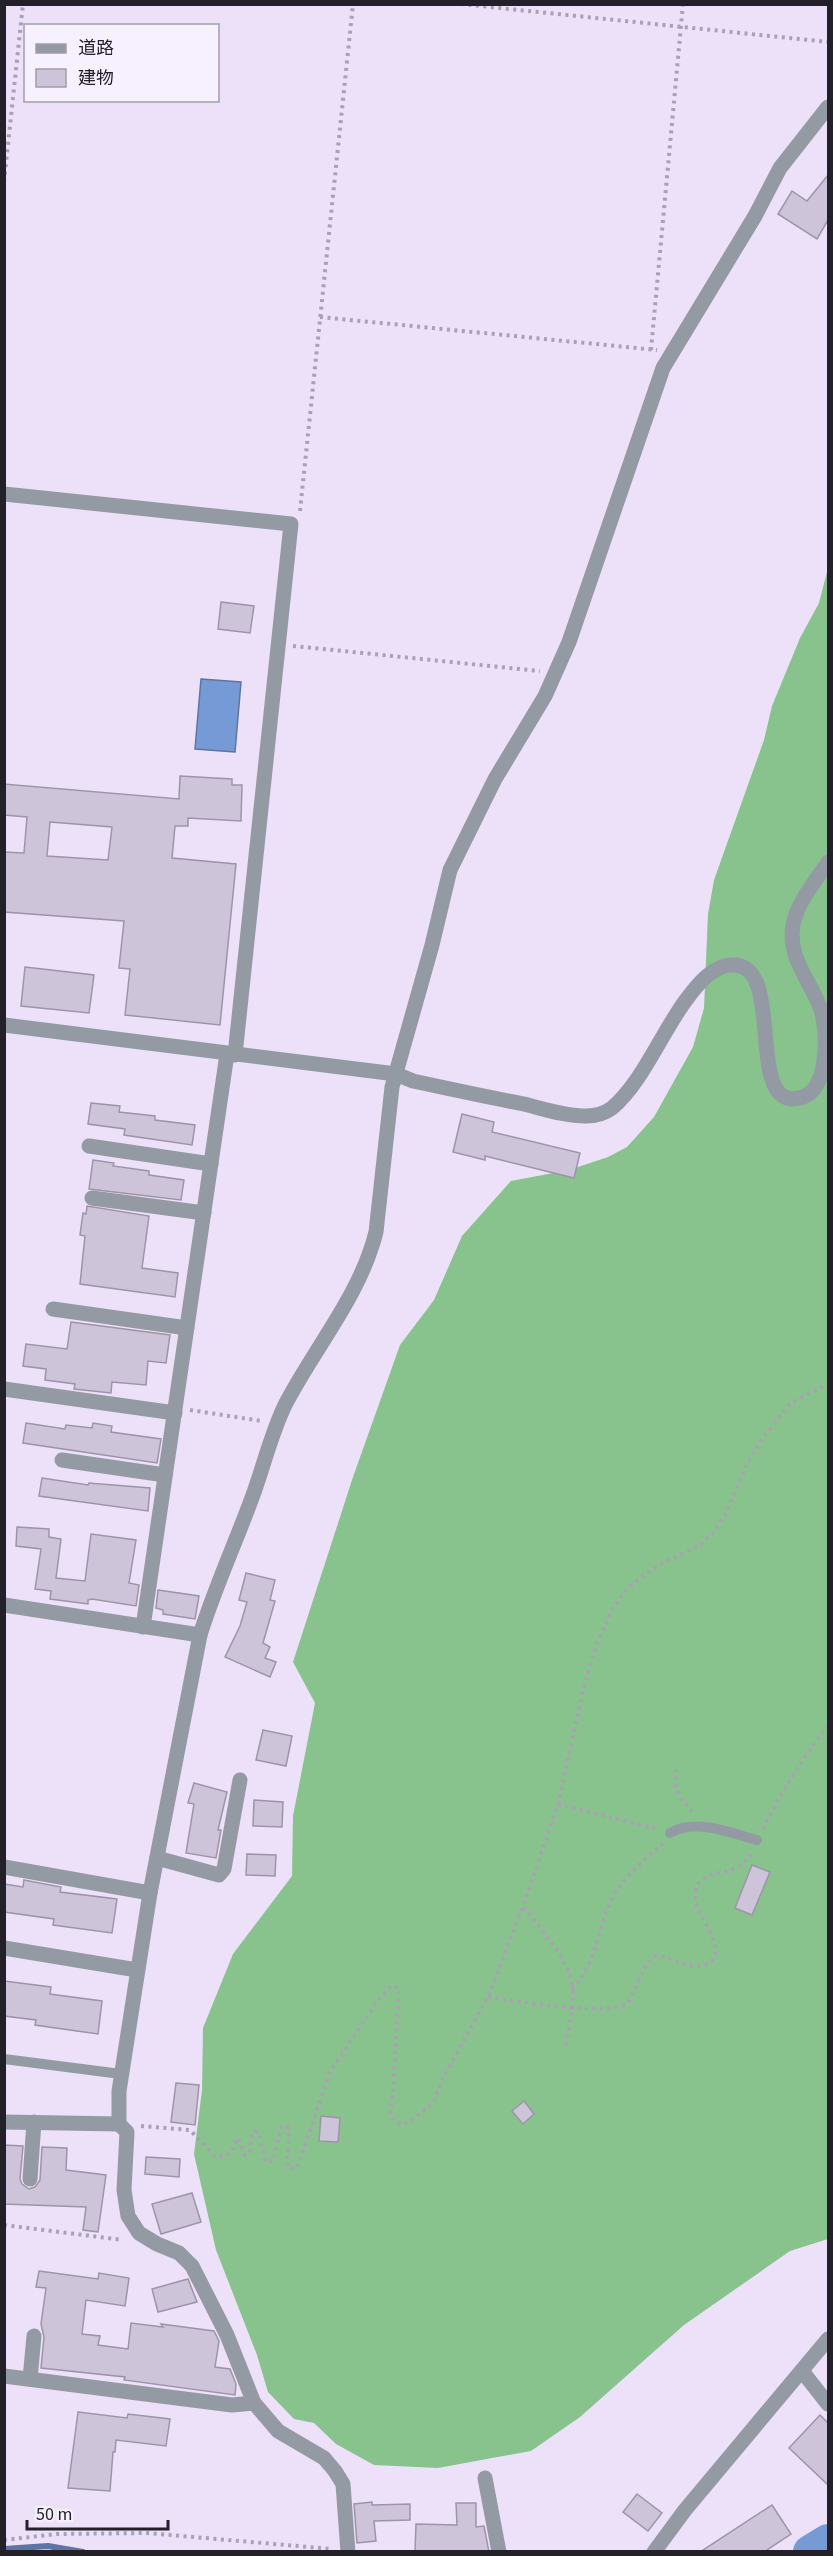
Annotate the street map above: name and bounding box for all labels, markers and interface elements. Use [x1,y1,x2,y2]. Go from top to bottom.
legend [24,24,219,102]
text: 道路 [78,36,114,61]
text: 建物 [78,66,114,91]
scale bar [27,2493,168,2531]
text: 50 m [36,2502,72,2527]

